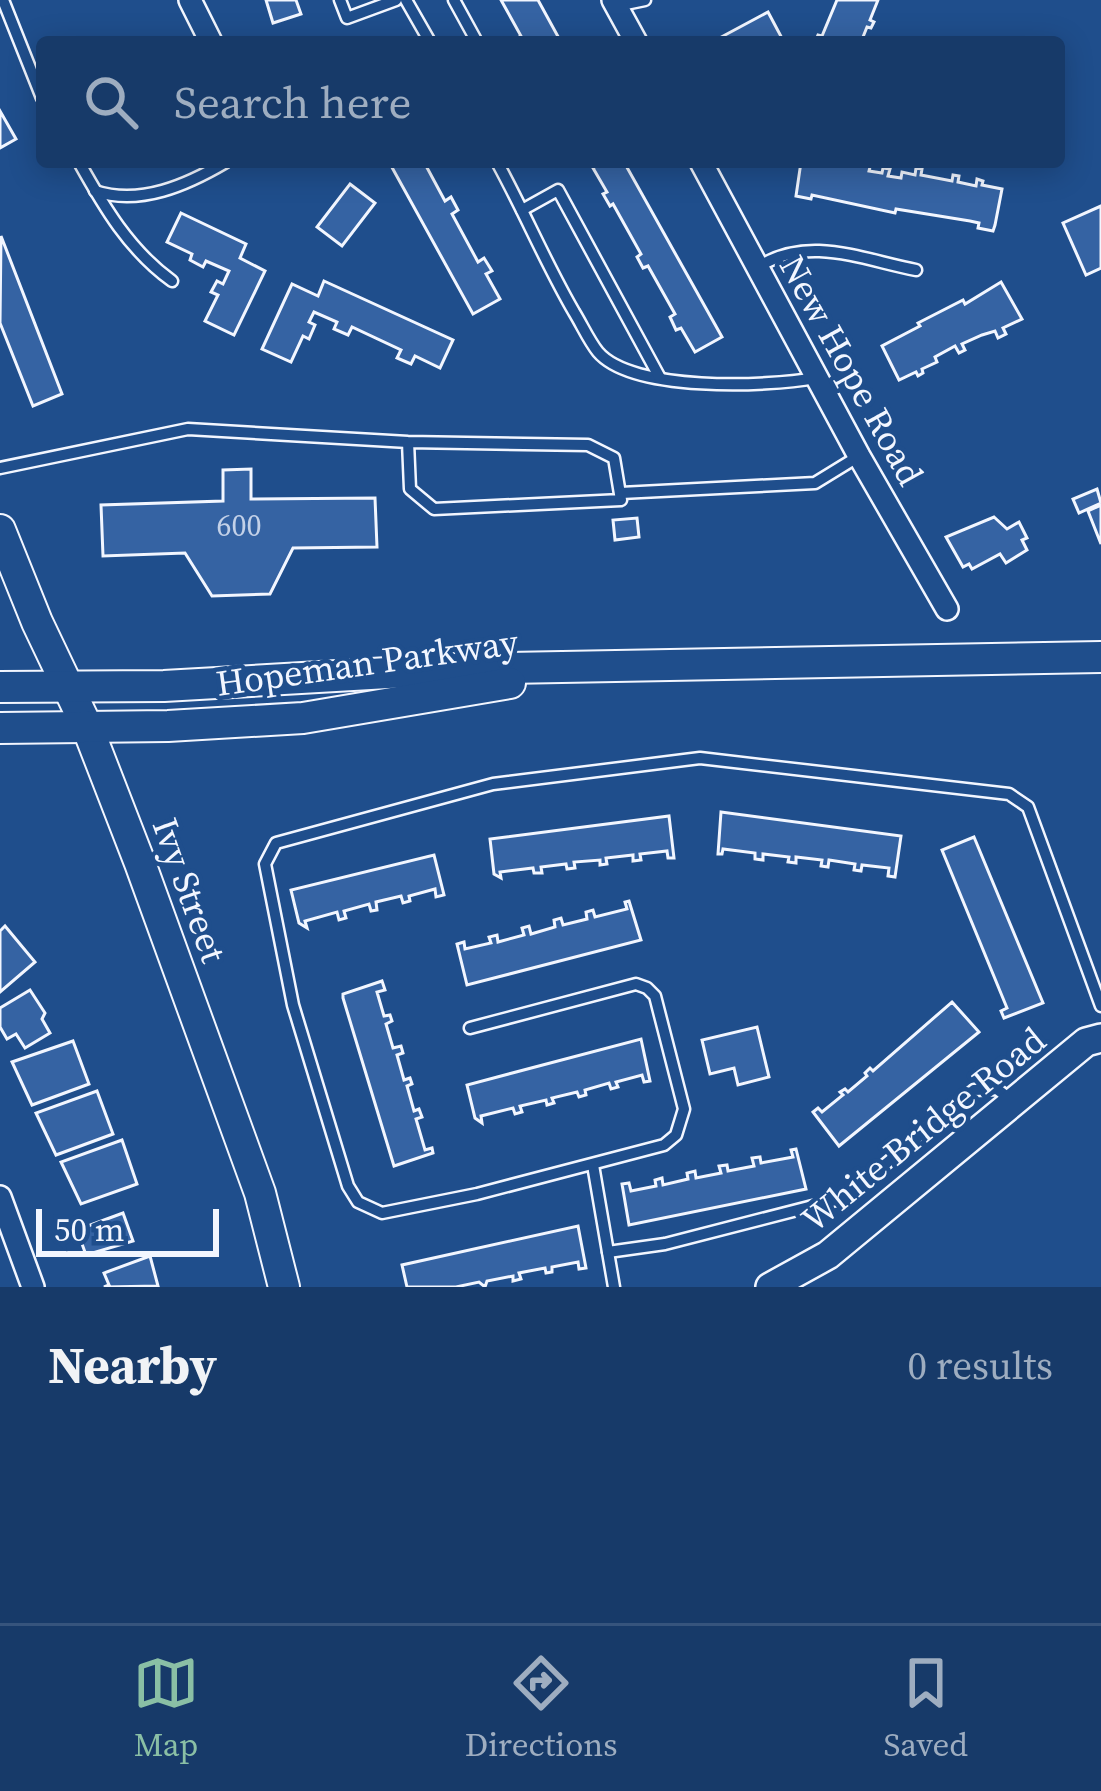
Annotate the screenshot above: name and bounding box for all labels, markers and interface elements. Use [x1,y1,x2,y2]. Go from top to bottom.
search box [36,36,1065,168]
icon: search [78,69,144,135]
text: Search here [174,71,411,133]
street label: New Hope Road [768,246,935,494]
house number: 600 [217,505,262,546]
street label: Hopeman Parkway [213,617,522,708]
street label: Ivy Street [141,811,238,969]
street label: White Bridge Road [791,1016,1056,1243]
scale bar [36,1203,219,1256]
text: 50 m [54,1207,124,1252]
text: Nearby [48,1330,217,1400]
text: 0 results [908,1339,1053,1392]
tab: Map [133,1650,199,1767]
tab: Directions [465,1650,618,1767]
tab: Saved [883,1650,968,1767]

